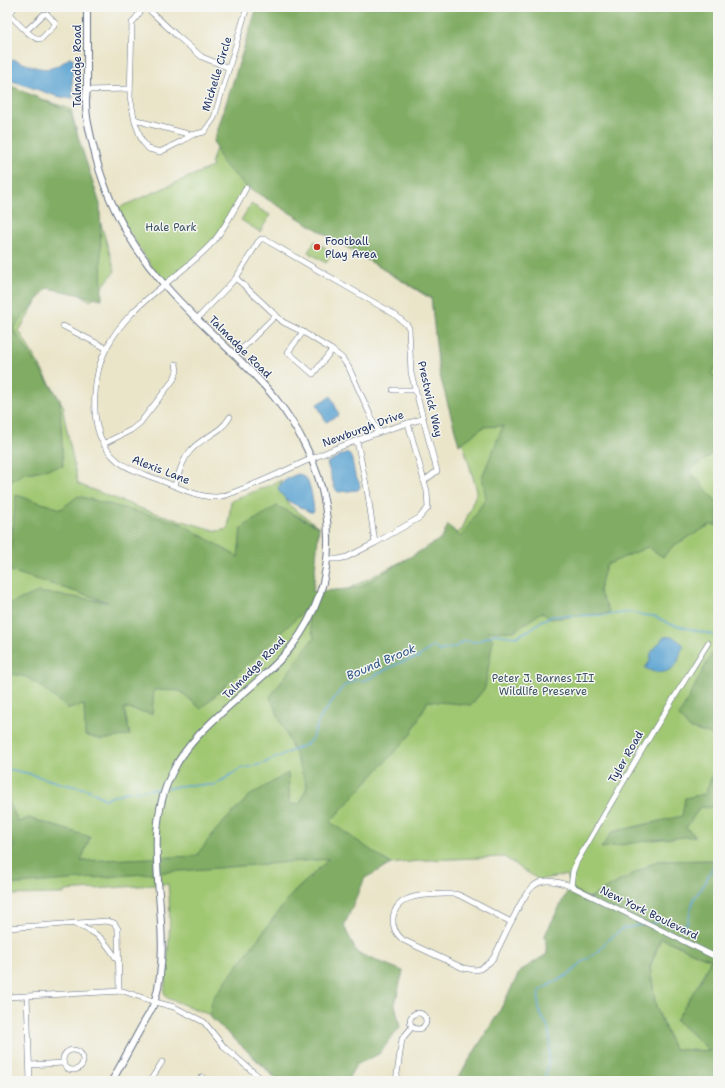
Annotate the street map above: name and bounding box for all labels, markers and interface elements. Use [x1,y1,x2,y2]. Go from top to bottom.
street label: Talmadge Road [70,25,85,107]
street label: Michelle Circle [199,35,235,113]
park label: Hale Park [145,220,197,235]
place label: Football Play Area [325,234,377,262]
marker: Football Play Area [312,242,322,252]
street label: Talmadge Road [205,312,275,382]
street label: Prestwick Way [414,359,446,439]
street label: Newburgh Drive [320,407,406,451]
street label: Alexis Lane [130,452,192,488]
street label: Talmadge Road [219,633,289,703]
water label: Bound Brook [344,640,418,684]
park label: Peter J. Barnes III Wildlife Preserve [492,671,594,699]
street label: Tyler Road [605,728,647,786]
street label: New York Boulevard [597,883,701,943]

